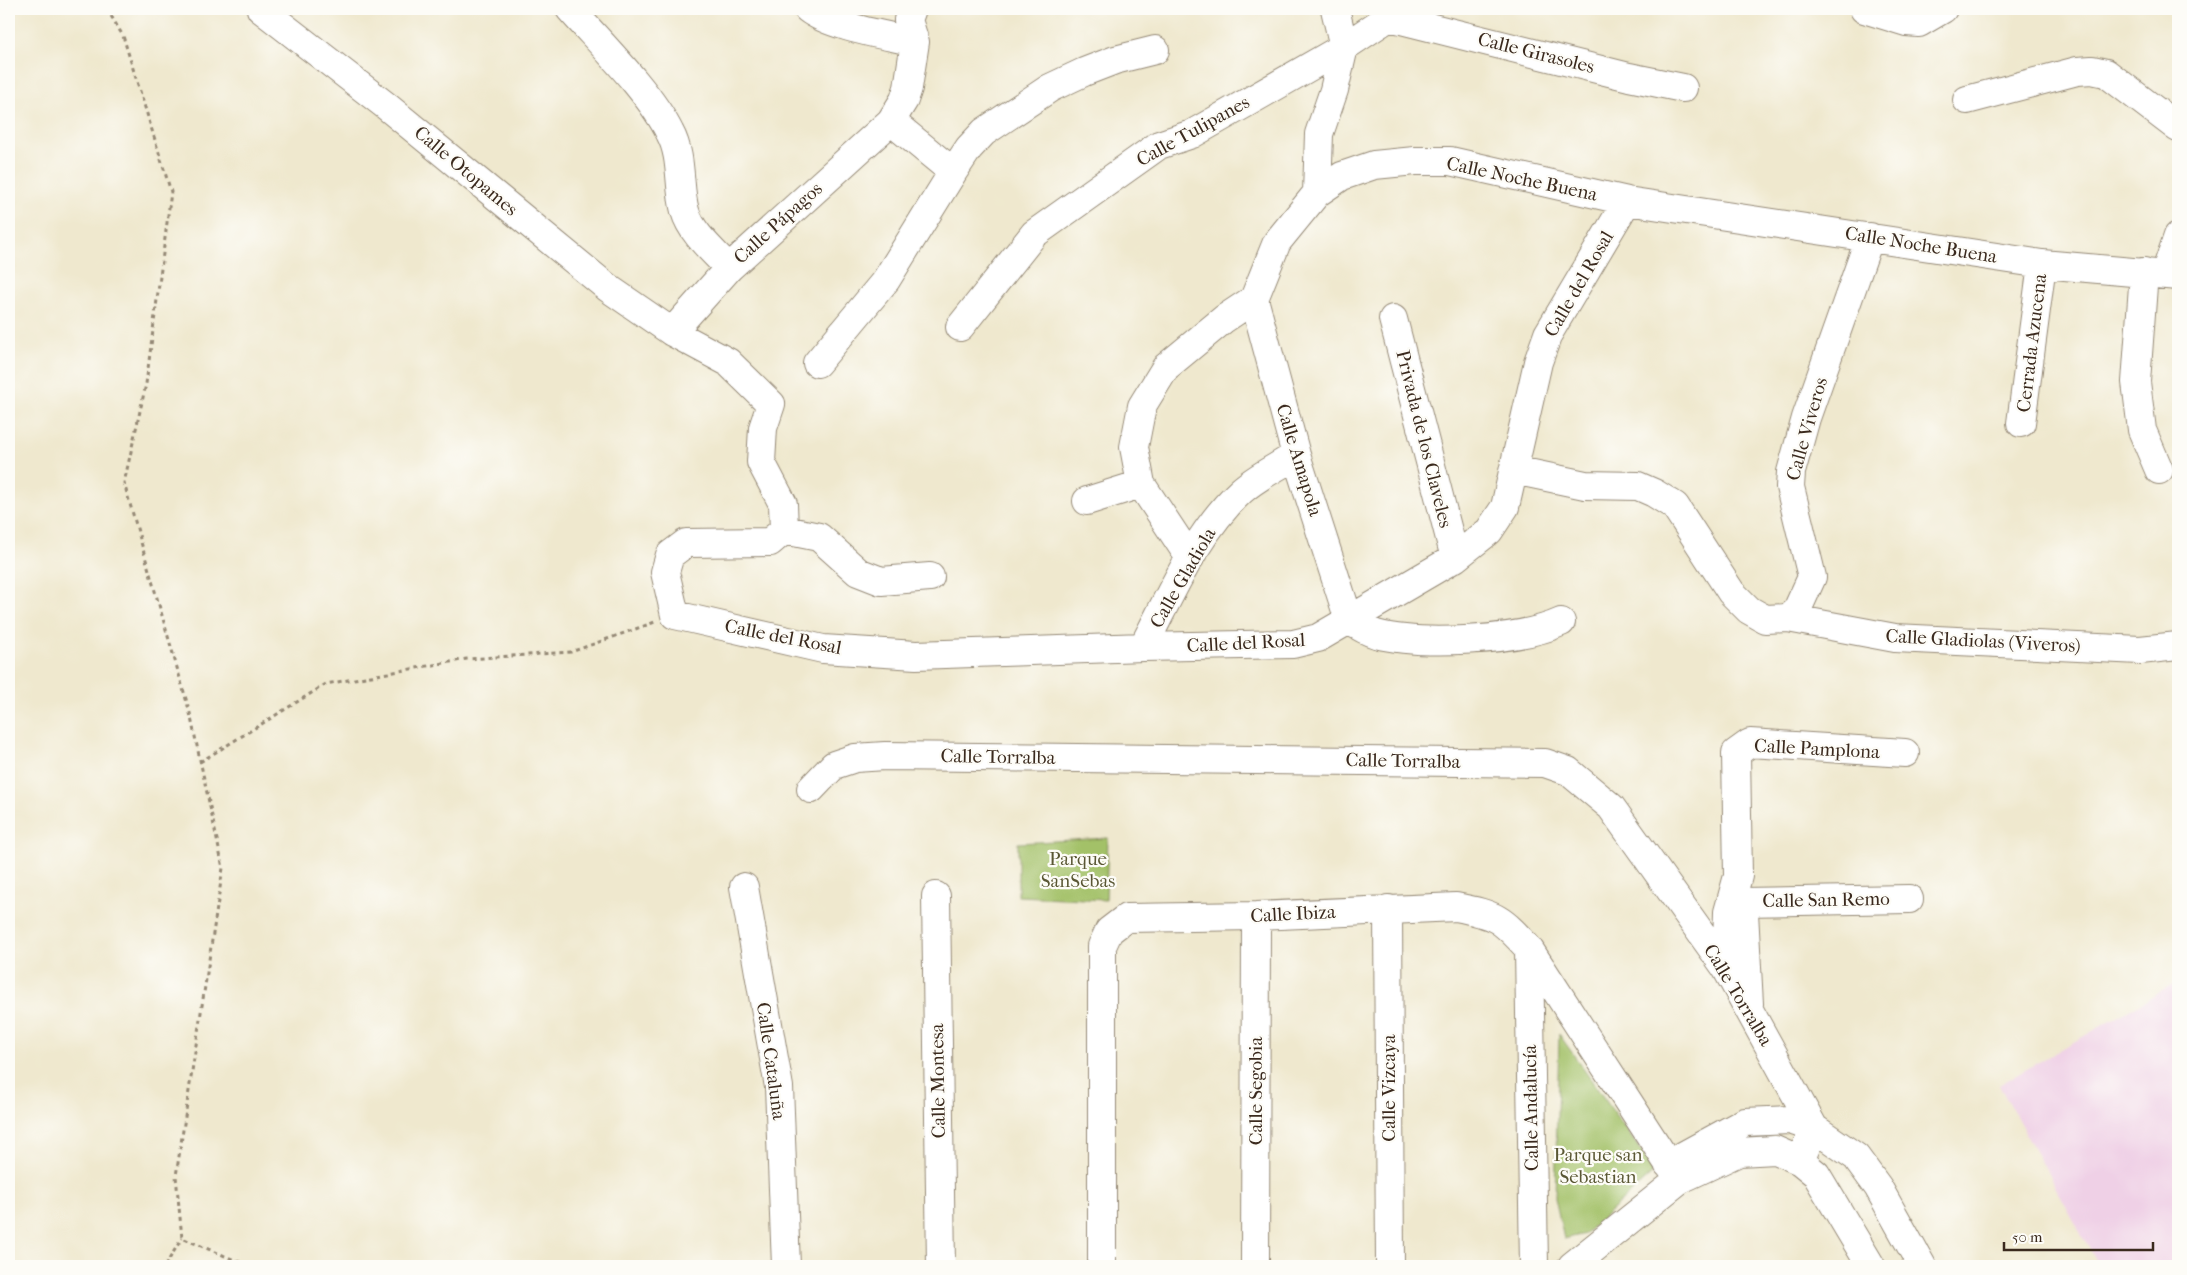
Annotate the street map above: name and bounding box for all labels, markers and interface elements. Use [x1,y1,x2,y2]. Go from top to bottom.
street label: Calle Girasoles [1475,28,1597,78]
street label: Calle Tulipanes [1133,91,1253,171]
street label: Calle Otopames [410,121,522,221]
street label: Calle Noche Buena [1445,152,1600,206]
street label: Calle Pápagos [729,178,827,268]
street label: Calle Noche Buena [1843,222,1999,268]
street label: Calle del Rosal [1540,227,1618,341]
street label: Cerrada Azucena [2013,272,2051,413]
street label: Privada de los Claveles [1391,348,1457,530]
street label: Calle Viveros [1782,375,1832,483]
street label: Calle Amapola [1271,401,1327,519]
street label: Calle Gladiola [1145,524,1221,632]
street label: Calle del Rosal [723,615,843,659]
street label: Calle Gladiolas (Viveros) [1885,625,2081,657]
street label: Calle del Rosal [1186,629,1306,657]
street label: Calle Pamplona [1754,735,1881,763]
street label: Calle Torralba [940,745,1056,769]
street label: Calle Torralba [1345,749,1461,773]
park label: Parque SanSebas [1041,848,1115,892]
street label: Calle San Remo [1762,888,1890,912]
street label: Calle Ibiza [1250,901,1336,927]
street label: Calle Torralba [1699,940,1777,1050]
street label: Calle Cataluña [752,1001,790,1121]
street label: Calle Montesa [926,1023,950,1139]
street label: Calle Vizcaya [1378,1034,1400,1142]
street label: Calle Segobia [1245,1037,1267,1145]
street label: Calle Andalucía [1519,1044,1543,1171]
park label: Parque san Sebastian [1554,1144,1642,1188]
scale bar [2004,1220,2153,1252]
text: 50 m [2012,1228,2043,1246]

